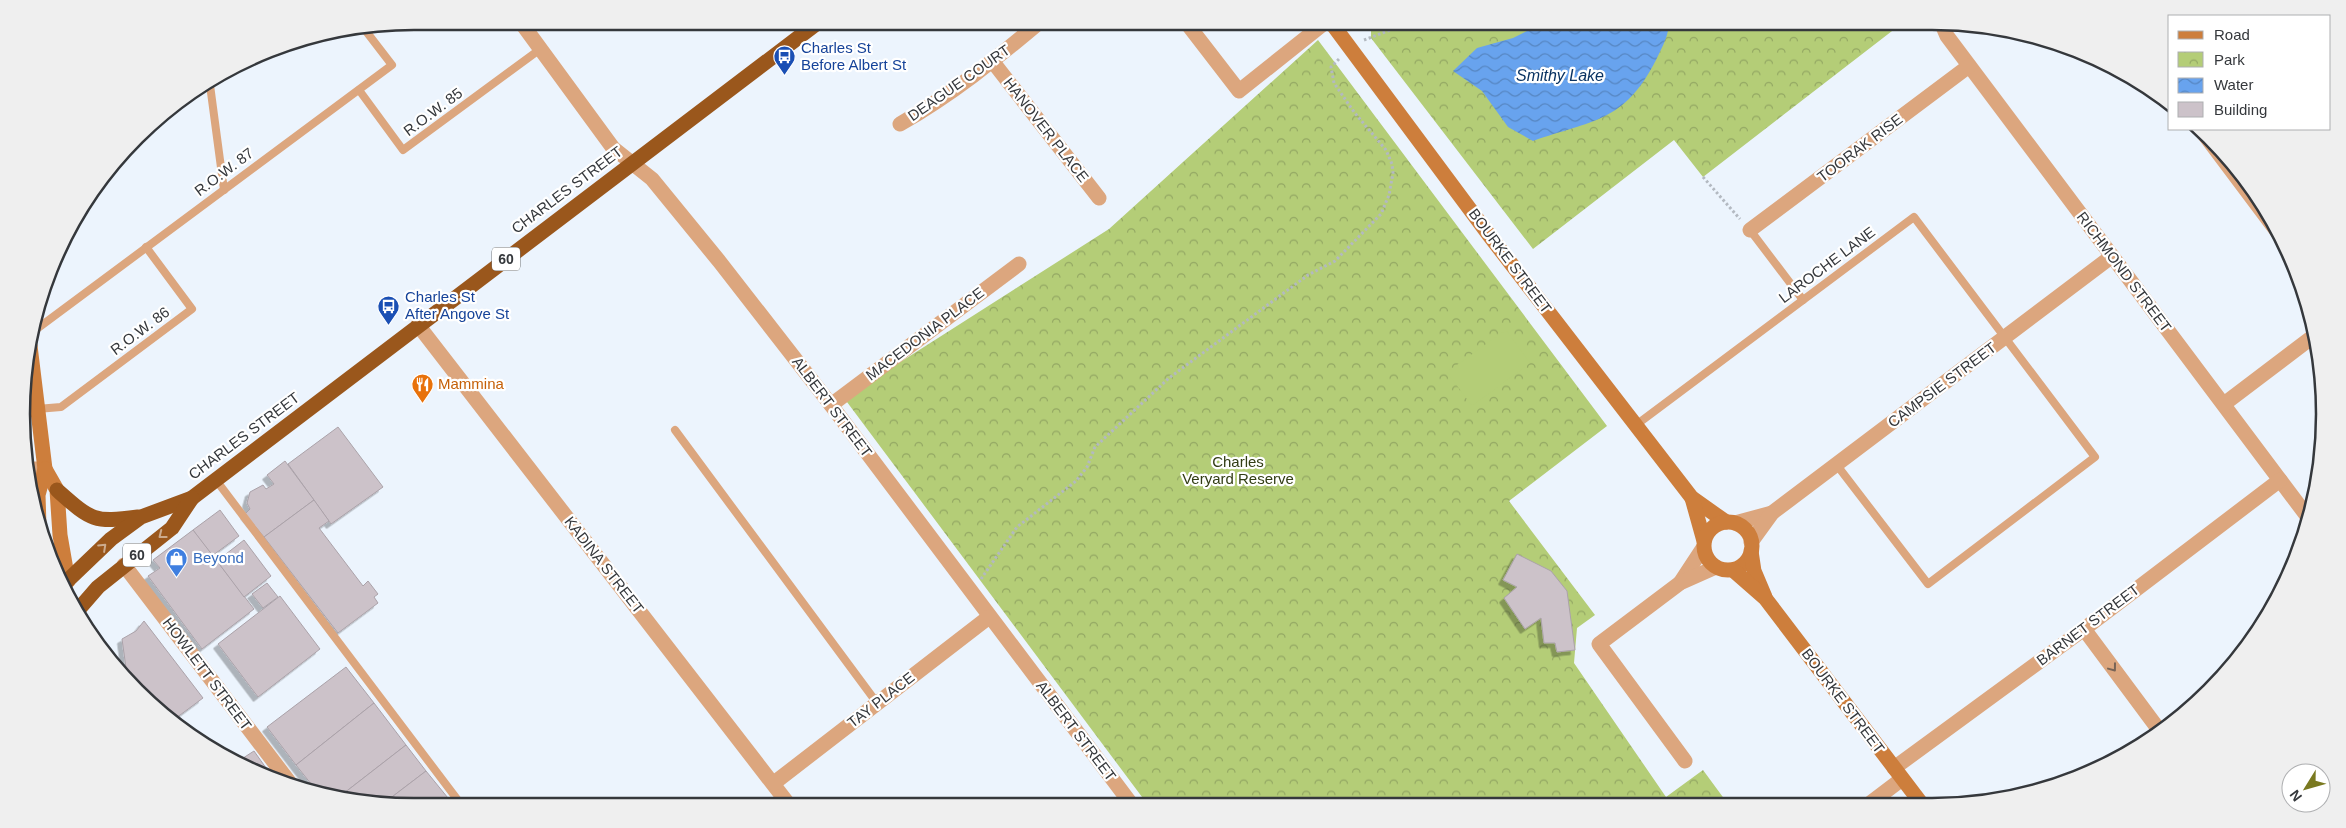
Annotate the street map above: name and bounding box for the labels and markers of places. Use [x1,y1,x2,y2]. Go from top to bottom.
place label: Charles St Before Albert St [801,39,907,73]
bus stop icon: Charles St Before Albert St [773,45,797,76]
place label: Charles St After Angove St [405,288,510,322]
bus stop icon: Charles St After Angove St [377,294,401,325]
restaurant icon: Mammina [410,372,434,403]
place label: Mammina [438,375,505,392]
shop icon: Beyond [165,546,189,577]
place label: Beyond [193,549,244,566]

